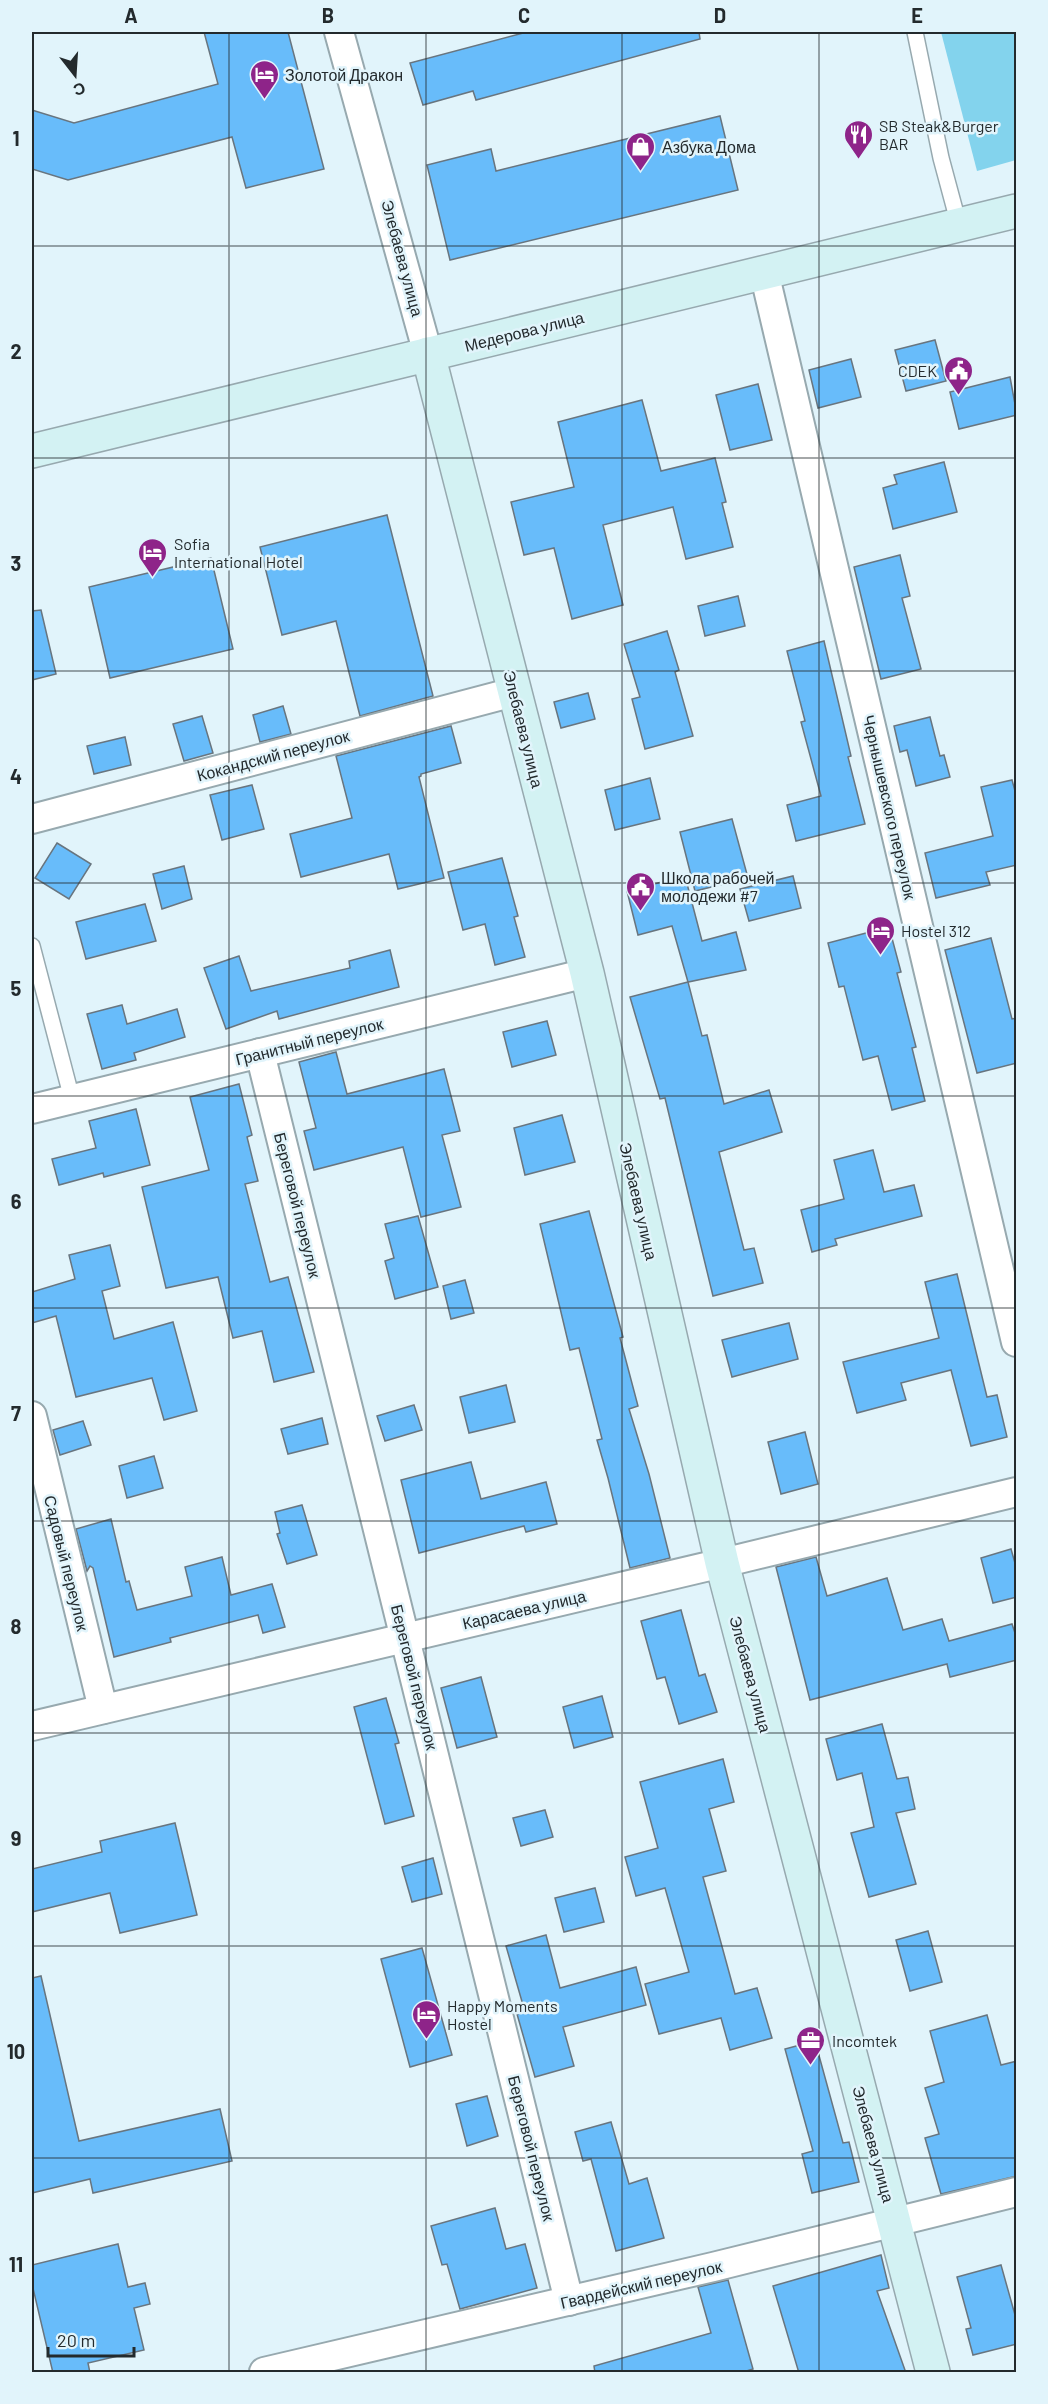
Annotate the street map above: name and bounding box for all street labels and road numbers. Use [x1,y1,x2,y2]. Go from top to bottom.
street label: Элебаева улица [378,198,428,319]
street label: Медерова улица [462,307,586,355]
street label: Элебаева улица [500,668,548,790]
street label: Чернышевского переулок [860,713,921,902]
street label: Кокандский переулок [195,725,352,784]
street label: Гранитный переулок [233,1013,386,1069]
street label: Береговой переулок [271,1130,326,1281]
street label: Элебаева улица [616,1140,662,1262]
street label: Садовый переулок [41,1493,93,1634]
street label: Карасаева улица [460,1586,588,1632]
street label: Береговой переулок [388,1602,443,1753]
street label: Элебаева улица [726,1614,776,1735]
street label: Береговой переулок [505,2073,560,2224]
street label: Элебаева улица [849,2084,899,2205]
street label: Гвардейский переулок [558,2256,724,2312]

